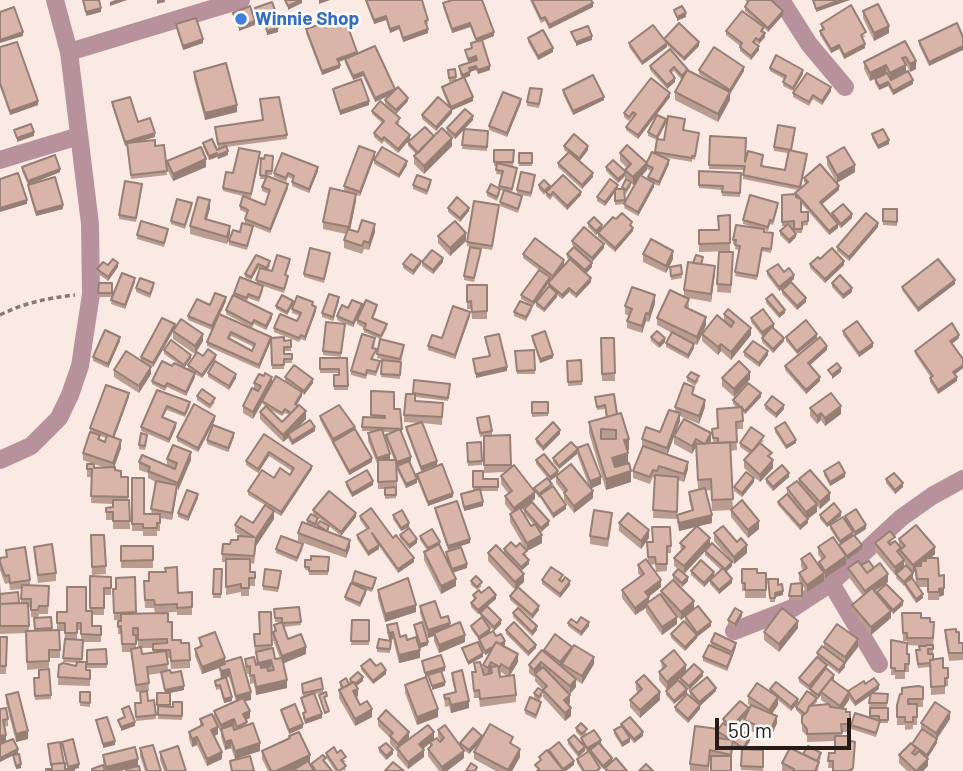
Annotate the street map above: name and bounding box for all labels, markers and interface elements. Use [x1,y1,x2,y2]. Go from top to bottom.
place label: Winnie Shop [255,8,359,30]
marker: Winnie Shop [233,11,249,27]
scale bar [718,704,855,748]
text: 50 m [728,717,772,742]

